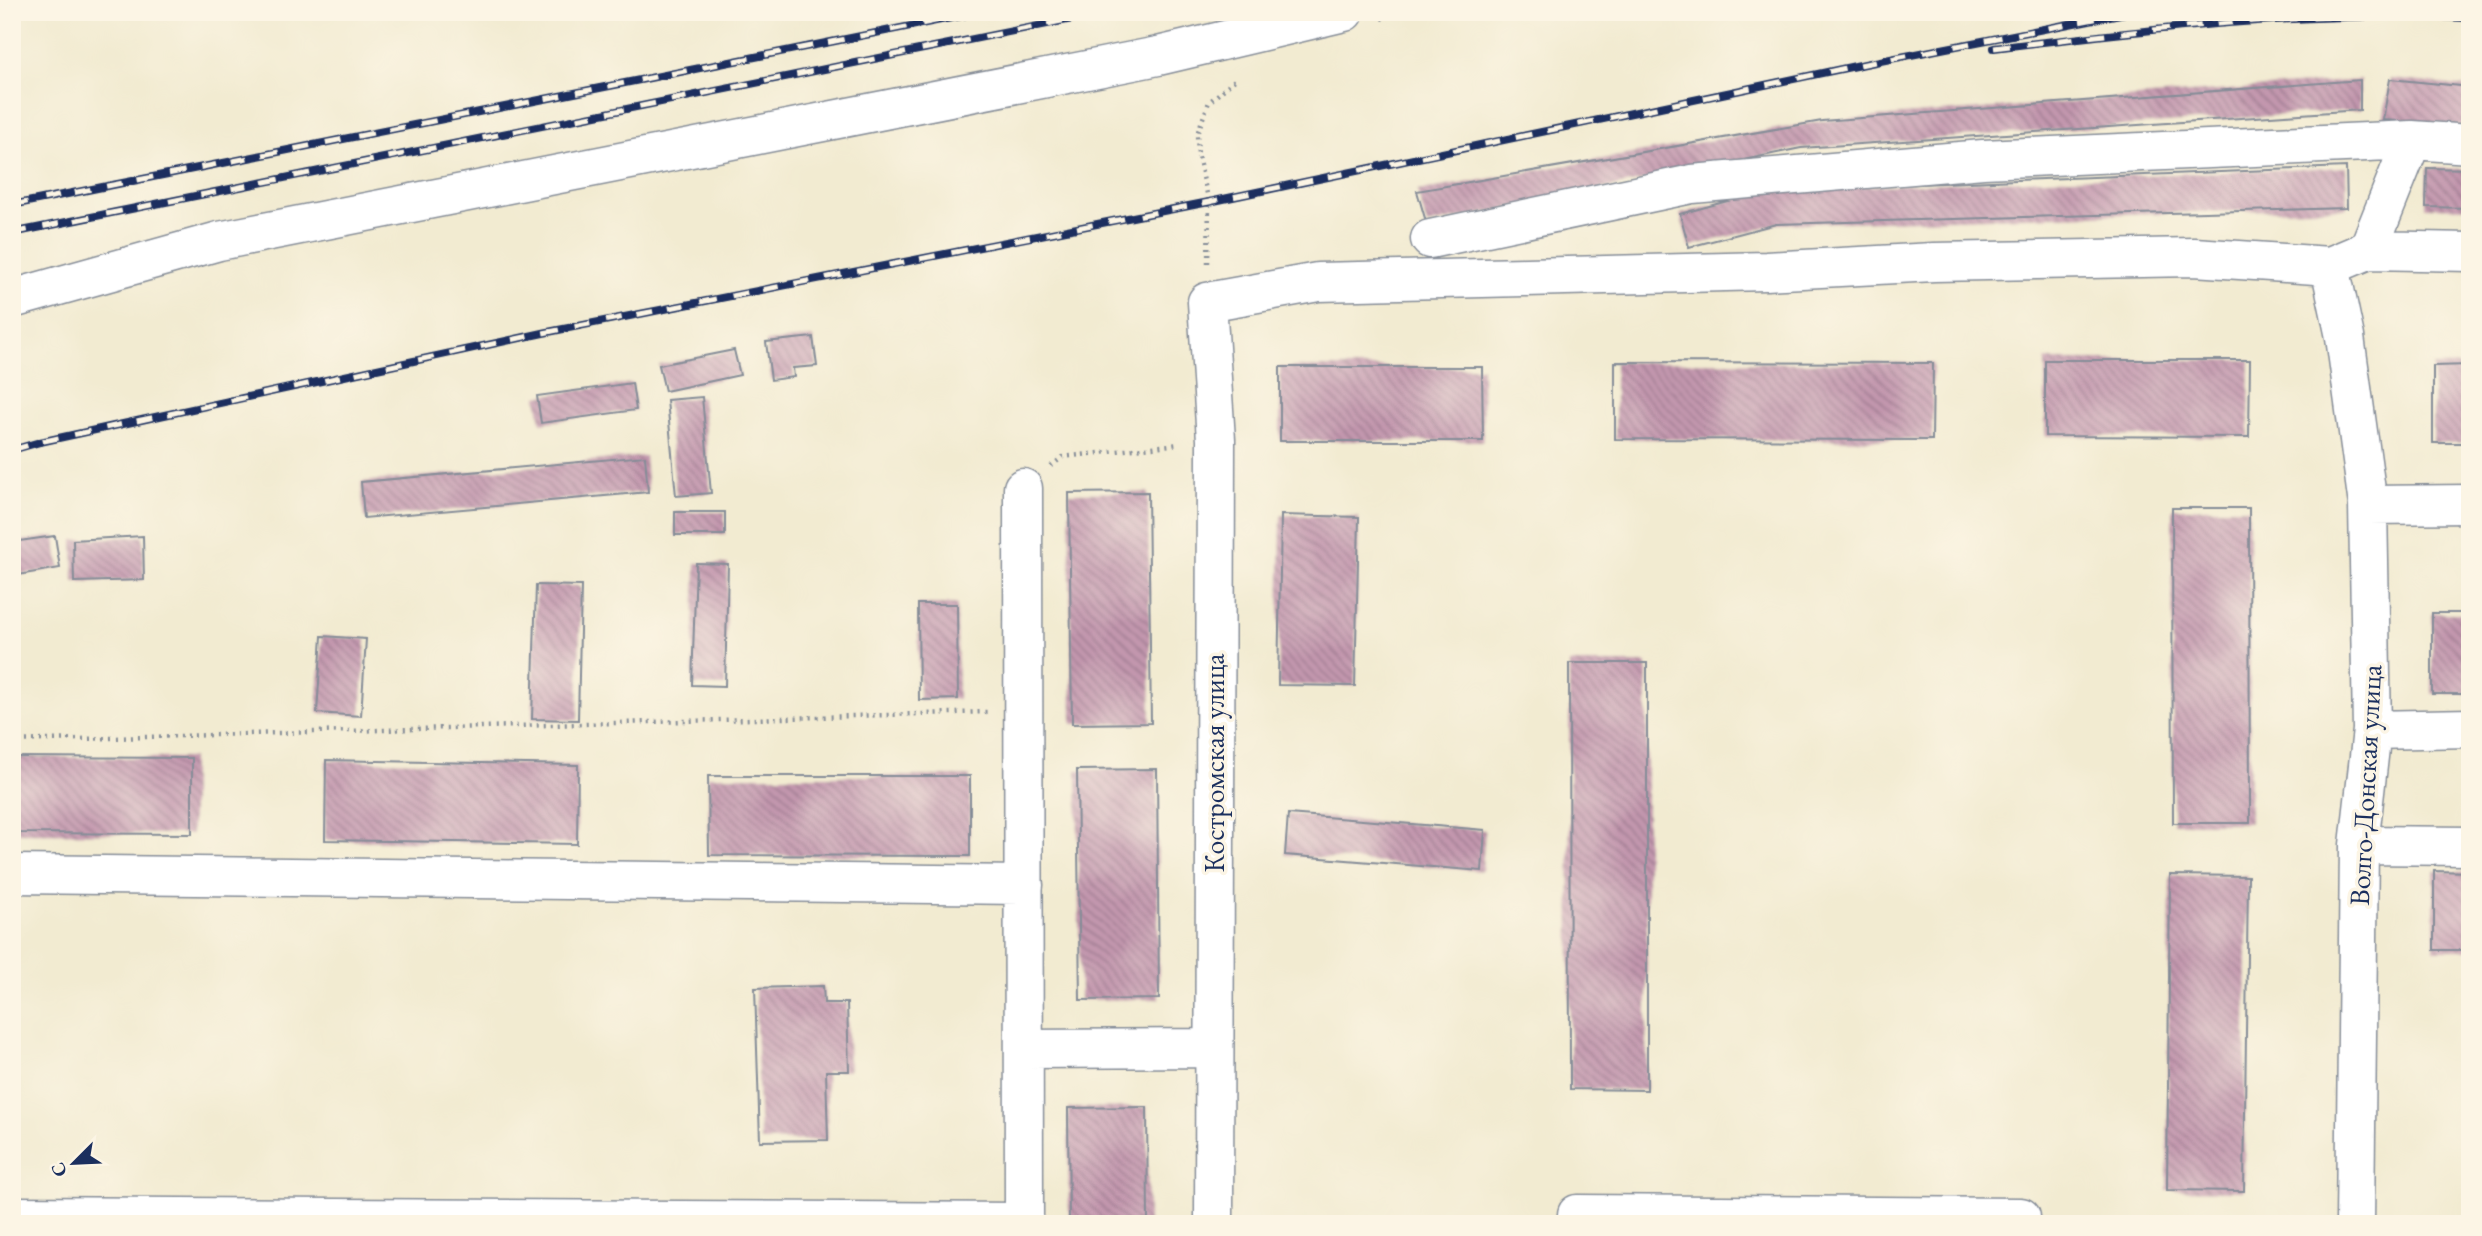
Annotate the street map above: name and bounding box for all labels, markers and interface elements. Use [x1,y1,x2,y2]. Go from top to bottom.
street label: Костромская улица [1196,653,1232,872]
street label: Волго-Донская улица [2341,663,2389,906]
north arrow [38,1128,108,1198]
text: С [45,1158,73,1181]

